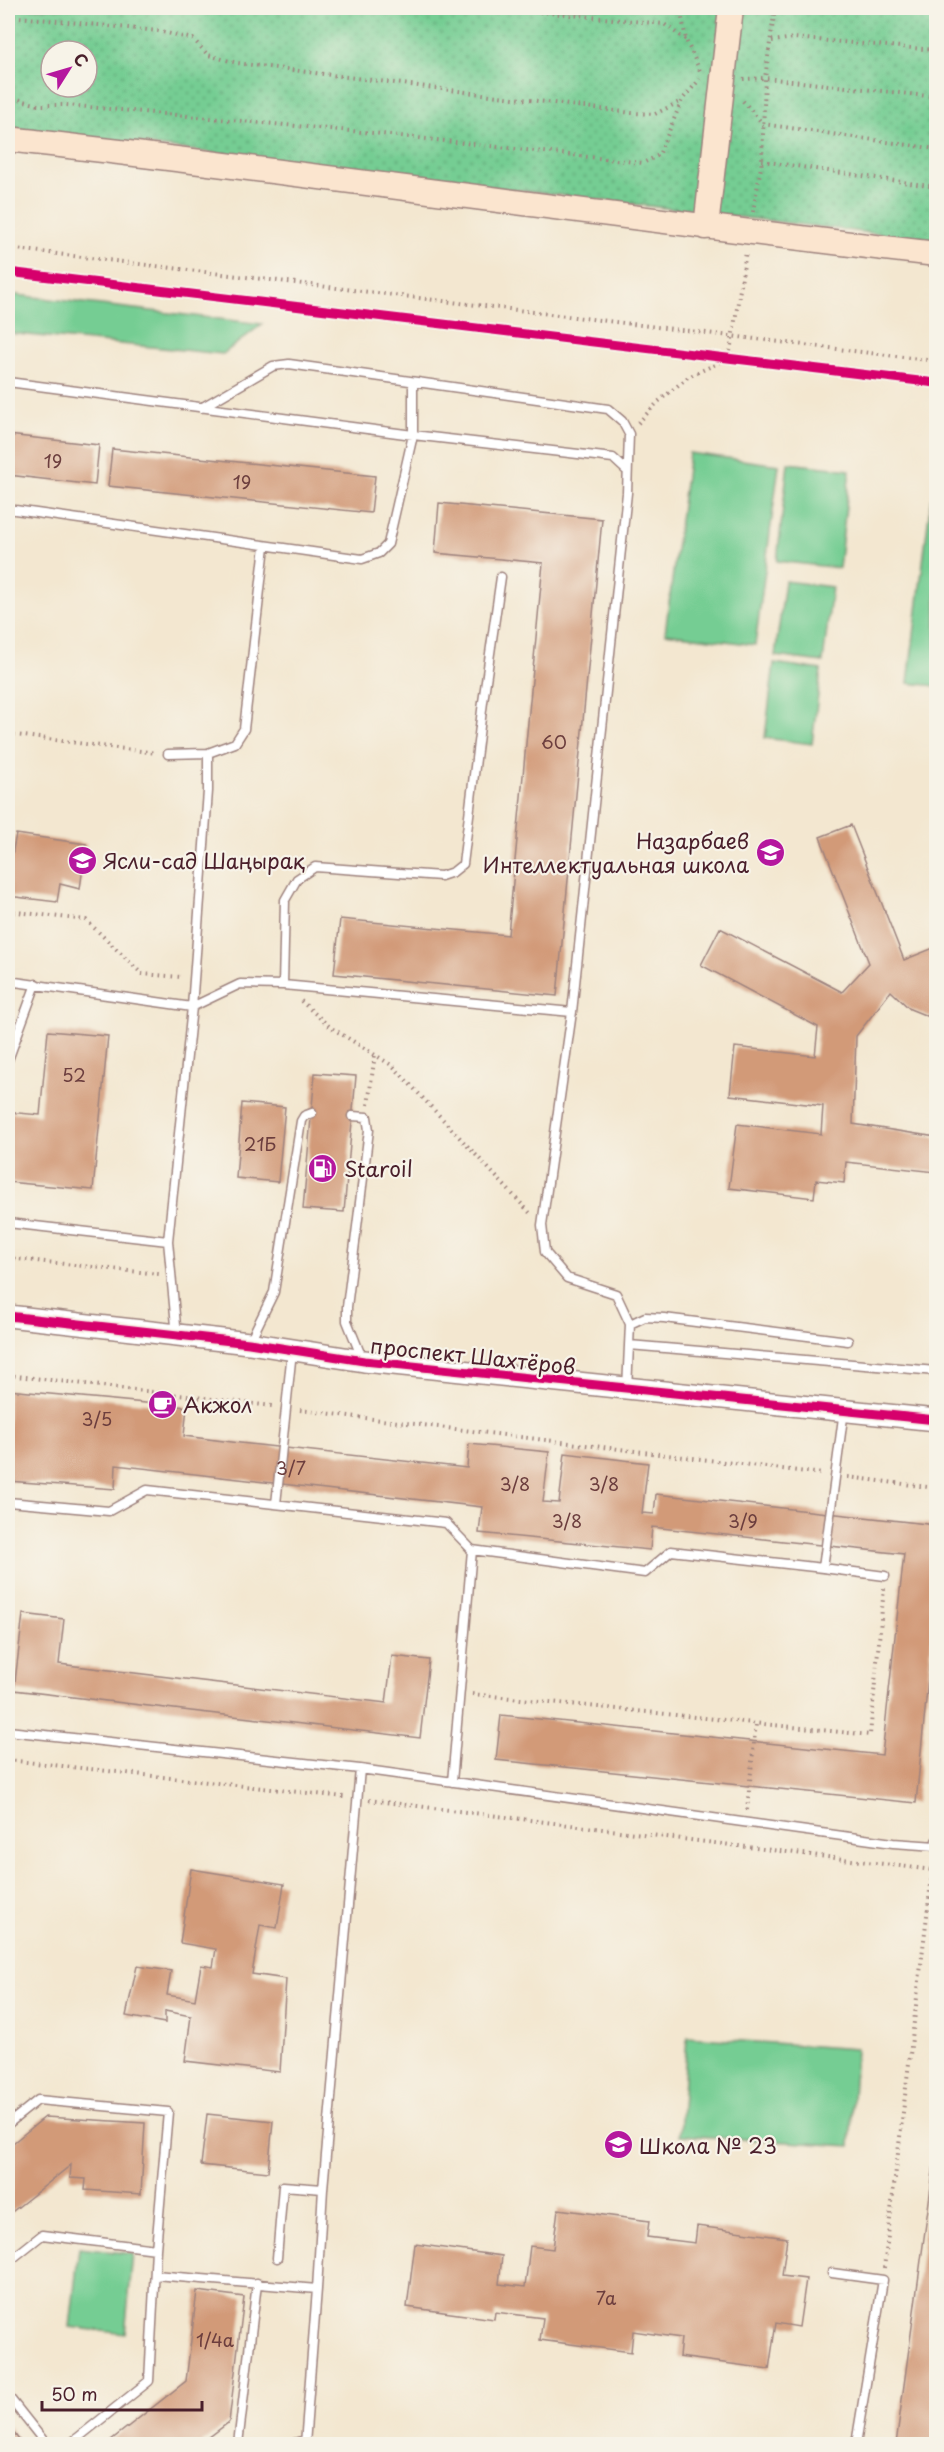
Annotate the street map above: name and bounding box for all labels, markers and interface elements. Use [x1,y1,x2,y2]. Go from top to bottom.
north arrow [39,39,99,99]
text: С [69,47,95,71]
house number: 19 [44,447,62,474]
house number: 19 [233,468,251,495]
house number: 60 [541,728,567,755]
place label: Назарбаев Интеллектуальная школа [483,824,749,880]
school or university icon: Назарбаев Интеллектуальная школа [754,836,786,868]
school or university icon: Ясли-сад Шаңырақ [66,844,98,876]
place label: Ясли-сад Шаңырақ [103,844,306,876]
house number: 52 [62,1061,86,1088]
house number: 21Б [244,1130,276,1157]
fuel station icon: Staroil [307,1152,339,1184]
place label: Staroil [344,1152,413,1184]
street label: проспект Шахтёров [369,1328,577,1382]
cafe icon: Акжол [146,1388,178,1420]
place label: Акжол [183,1388,252,1420]
house number: 3/5 [82,1405,112,1432]
house number: 3/7 [276,1454,306,1481]
house number: 3/8 [500,1470,530,1497]
house number: 3/8 [589,1470,619,1497]
house number: 3/8 [552,1507,582,1534]
house number: 3/9 [728,1507,758,1534]
school or university icon: Школа № 23 [602,2129,634,2161]
place label: Школа № 23 [639,2129,777,2161]
house number: 7а [596,2284,617,2311]
house number: 1/4а [196,2326,235,2353]
scale bar [42,2374,202,2412]
text: 50 m [51,2380,98,2407]

